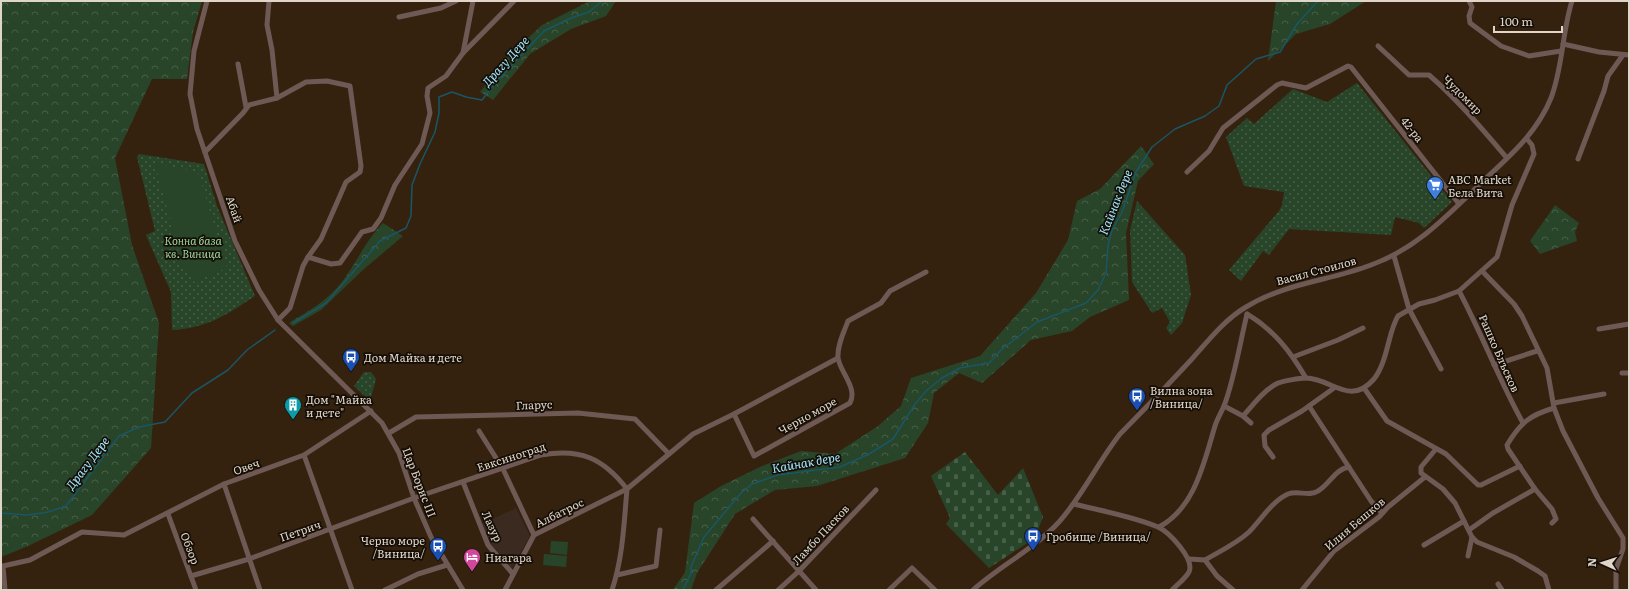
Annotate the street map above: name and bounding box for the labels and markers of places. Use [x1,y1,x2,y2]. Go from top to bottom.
place label: ABC Market Бела Вита [1448,171,1512,200]
supermarket icon: ABC Market Бела Вита [1425,175,1445,200]
bus stop icon: Дом Майка и дете [341,347,361,372]
place label: Дом Майка и дете [364,349,462,365]
place label: Вилна зона /Виница/ [1150,382,1213,411]
bus stop icon: Вилна зона /Виница/ [1127,386,1147,411]
place label: Дом "Майка и дете" [306,391,372,420]
building icon: Дом "Майка и дете" [283,395,303,420]
bus stop icon: Гробище /Виница/ [1023,526,1043,551]
place label: Гробище /Виница/ [1046,528,1151,544]
place label: Черно море /Виница/ [361,532,425,561]
bus stop icon: Черно море /Виница/ [428,536,448,561]
hotel icon: Ниагара [462,547,482,572]
place label: Ниагара [485,549,532,565]

